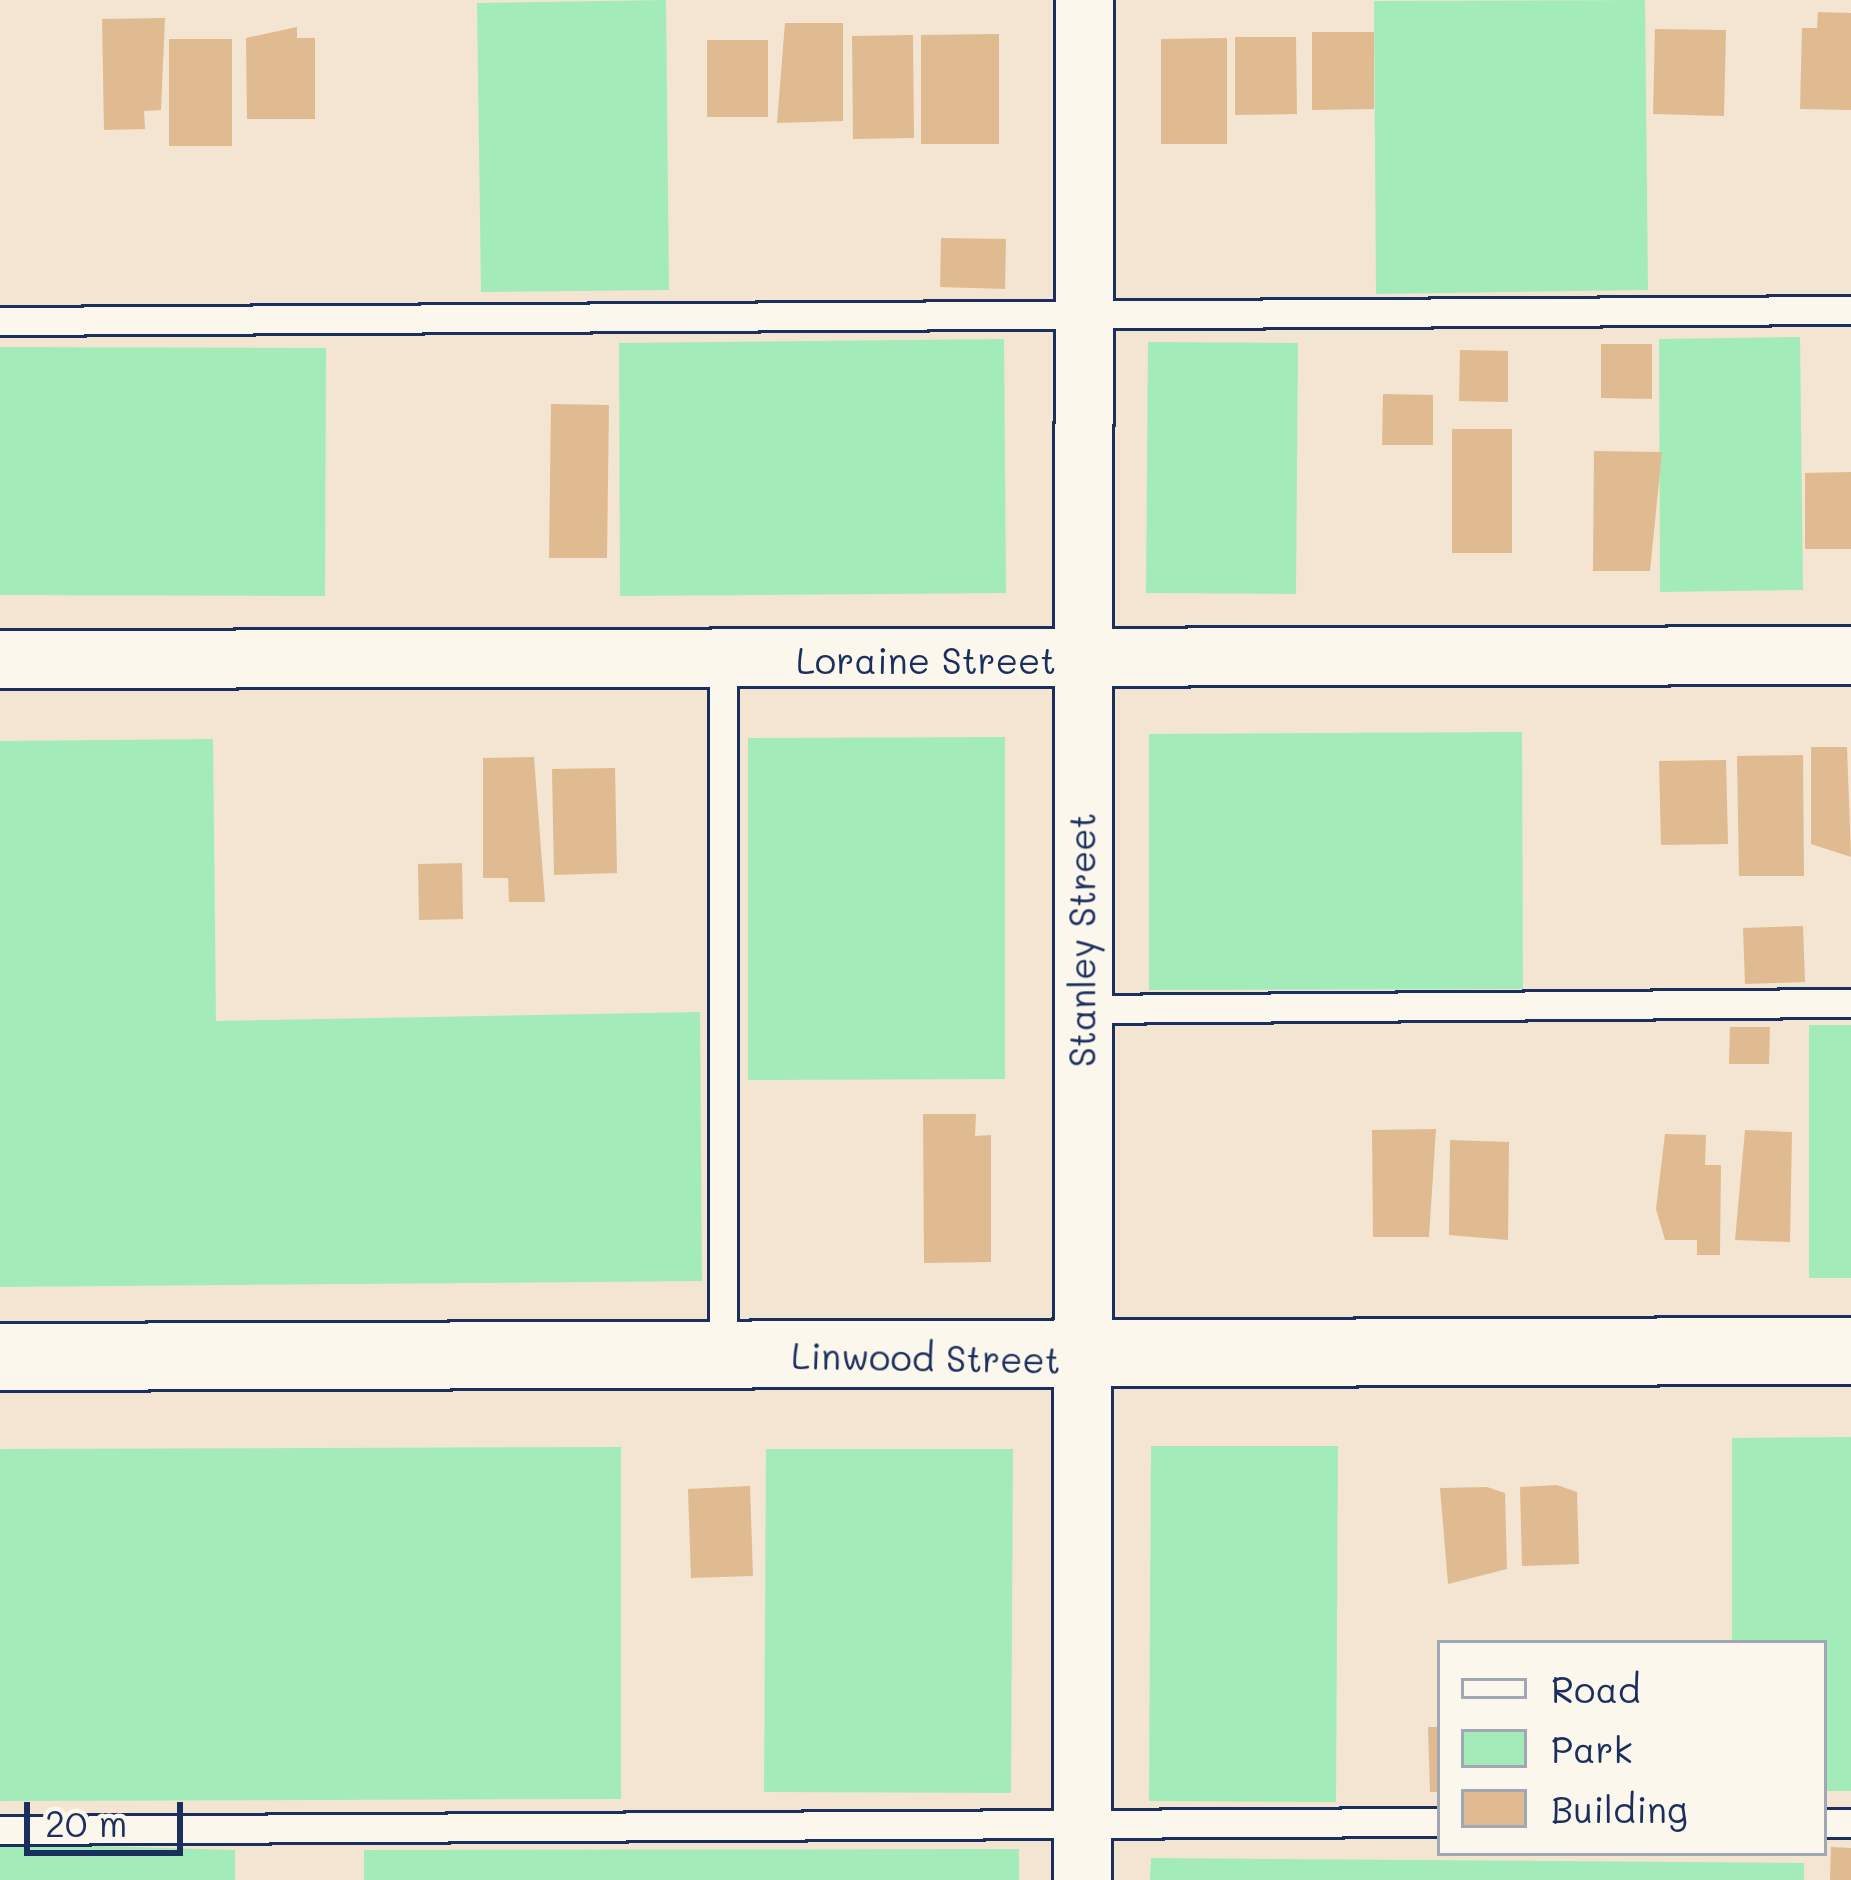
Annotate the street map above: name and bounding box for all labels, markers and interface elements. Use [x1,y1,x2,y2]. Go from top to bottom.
street label: Loraine Street [796,638,1056,682]
street label: Stanley Street [1059,813,1103,1067]
street label: Linwood Street [791,1333,1061,1381]
legend [1437,1640,1827,1856]
text: Road [1551,1665,1641,1712]
text: Park [1551,1725,1633,1772]
scale bar [30,1778,189,1852]
text: Building [1551,1785,1688,1832]
text: 20 m [45,1799,127,1846]

